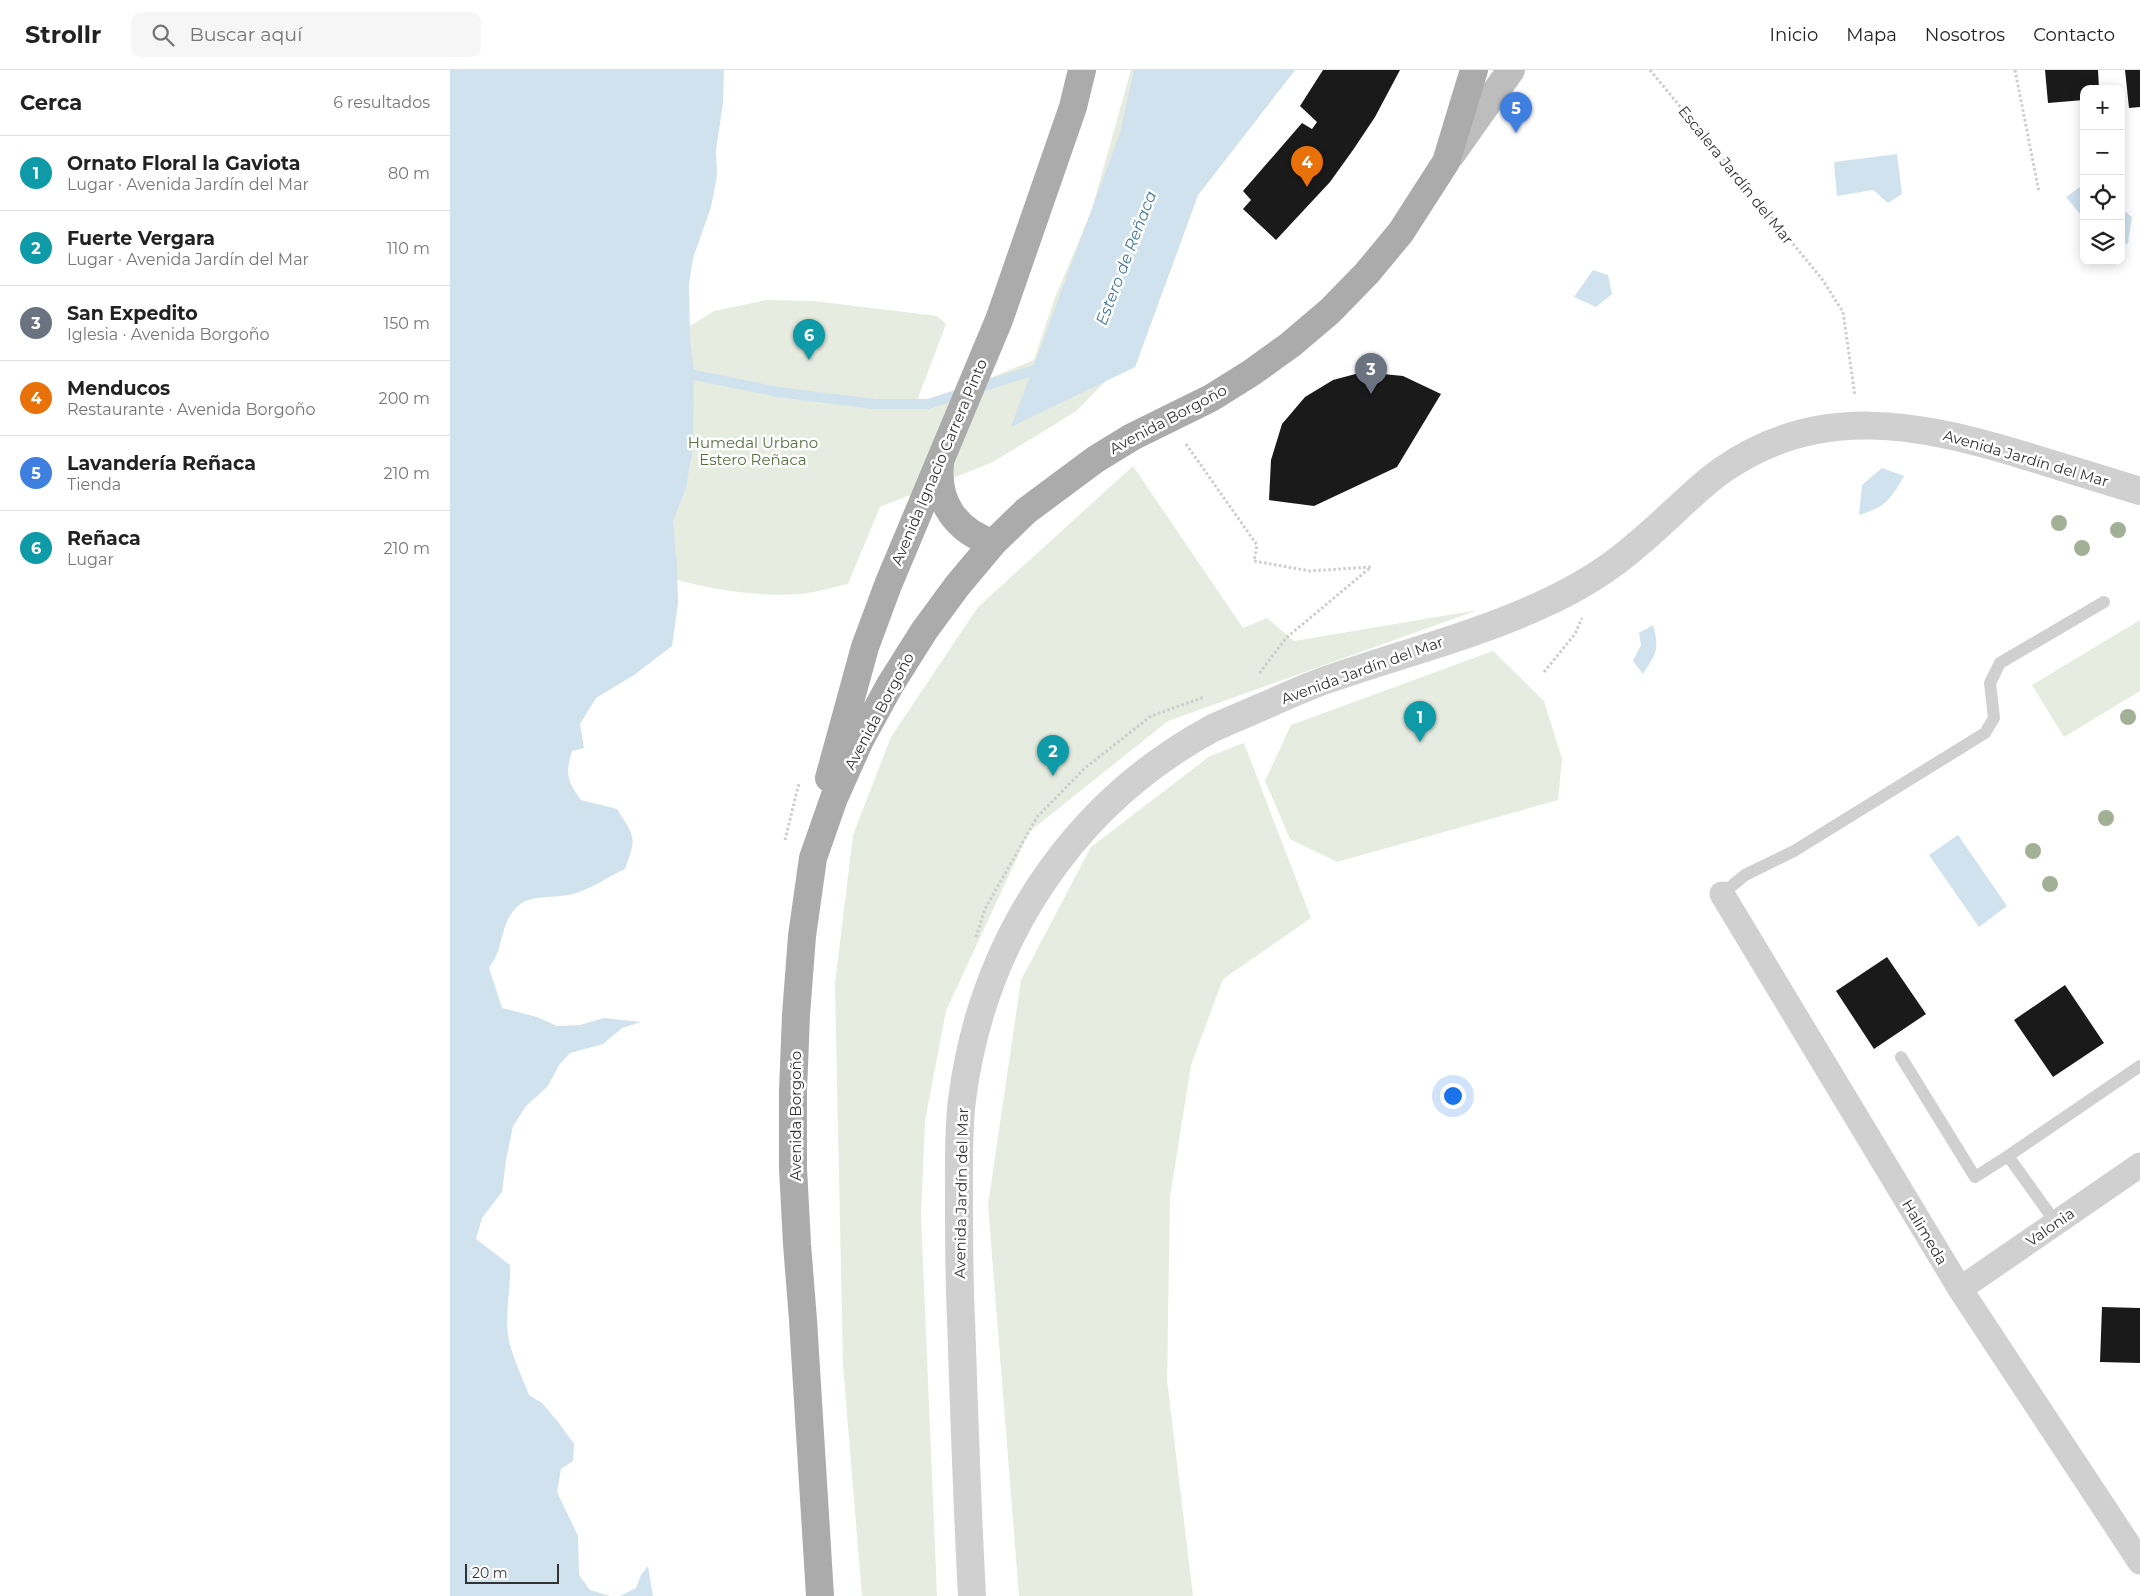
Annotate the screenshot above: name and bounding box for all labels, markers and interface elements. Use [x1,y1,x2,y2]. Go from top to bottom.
search box [131,12,481,57]
text: Strollr [25,20,101,49]
icon: search [149,21,177,49]
text: Buscar aquí [189,23,302,46]
text: Inicio [1770,24,1818,46]
text: Mapa [1846,24,1897,46]
text: Nosotros [1925,24,2005,46]
text: Contacto [2033,24,2115,46]
map controls [2080,85,2125,265]
button: + [2080,85,2125,130]
text: Cerca [20,90,82,115]
pin: 5 [1500,92,1532,133]
text: 6 resultados [333,93,430,112]
street label: Escalera Jardín del Mar [1674,102,1798,248]
button: − [2080,130,2125,175]
pin: 4 [1291,146,1323,187]
text: Ornato Floral la Gaviota [67,152,301,175]
text: 1 [33,164,39,183]
text: 80 m [388,164,430,183]
text: Lugar · Avenida Jardín del Mar [67,175,309,194]
button: locate [2080,175,2125,220]
water label: Estero de Reñaca [1092,188,1160,328]
button: layers [2080,220,2125,265]
text: Fuerte Vergara [67,227,215,250]
text: 2 [31,239,41,258]
text: 110 m [387,239,430,258]
text: Lugar · Avenida Jardín del Mar [67,250,309,269]
text: San Expedito [67,302,198,325]
text: 3 [31,314,41,333]
text: 150 m [383,314,430,333]
pin: 6 [793,319,825,360]
text: Iglesia · Avenida Borgoño [67,325,270,344]
pin: 3 [1355,353,1387,394]
street label: Avenida Ignacio Carrera Pinto [887,356,991,568]
text: Menducos [67,377,170,400]
street label: Avenida Borgoño [1106,380,1230,458]
text: 4 [30,389,42,408]
text: 200 m [379,389,430,408]
text: Restaurante · Avenida Borgoño [67,400,316,419]
street label: Avenida Jardín del Mar [1941,425,2111,491]
park label: Humedal Urbano Estero Reñaca [688,433,818,469]
text: Lavandería Reñaca [67,452,256,475]
text: 5 [31,464,41,483]
text: 210 m [383,464,430,483]
text: Tienda [67,475,121,494]
text: Reñaca [67,527,141,550]
text: 6 [31,539,41,558]
text: 210 m [383,539,430,558]
text: Lugar [67,550,114,569]
street label: Avenida Jardín del Mar [1278,632,1446,708]
street label: Avenida Borgoño [840,649,918,773]
pin: 1 [1404,701,1436,742]
pin: 2 [1037,735,1069,776]
street label: Avenida Borgoño [786,1051,805,1181]
your location [1440,1083,1466,1109]
street label: Avenida Jardín del Mar [950,1107,972,1279]
street label: Halimeda [1898,1196,1952,1268]
street label: Valonia [2022,1203,2078,1251]
scale bar [465,1561,559,1584]
text: 20 m [472,1564,508,1582]

